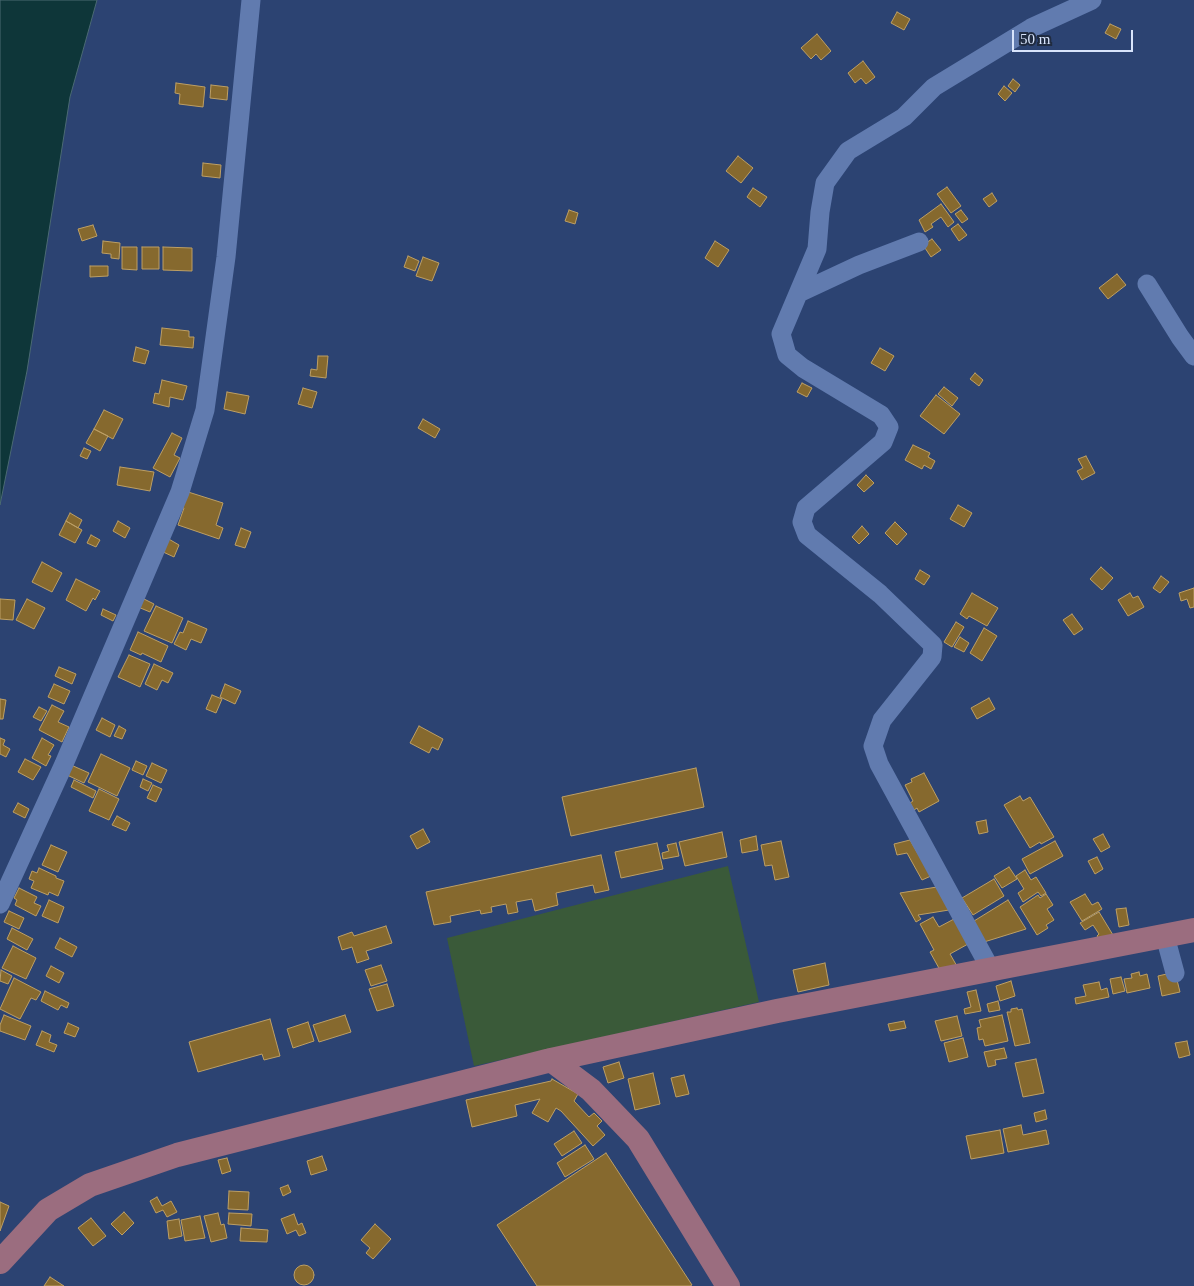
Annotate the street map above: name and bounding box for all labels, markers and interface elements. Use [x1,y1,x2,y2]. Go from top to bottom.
scale bar [1014,20,1135,52]
text: 50 m [1020,31,1050,47]

